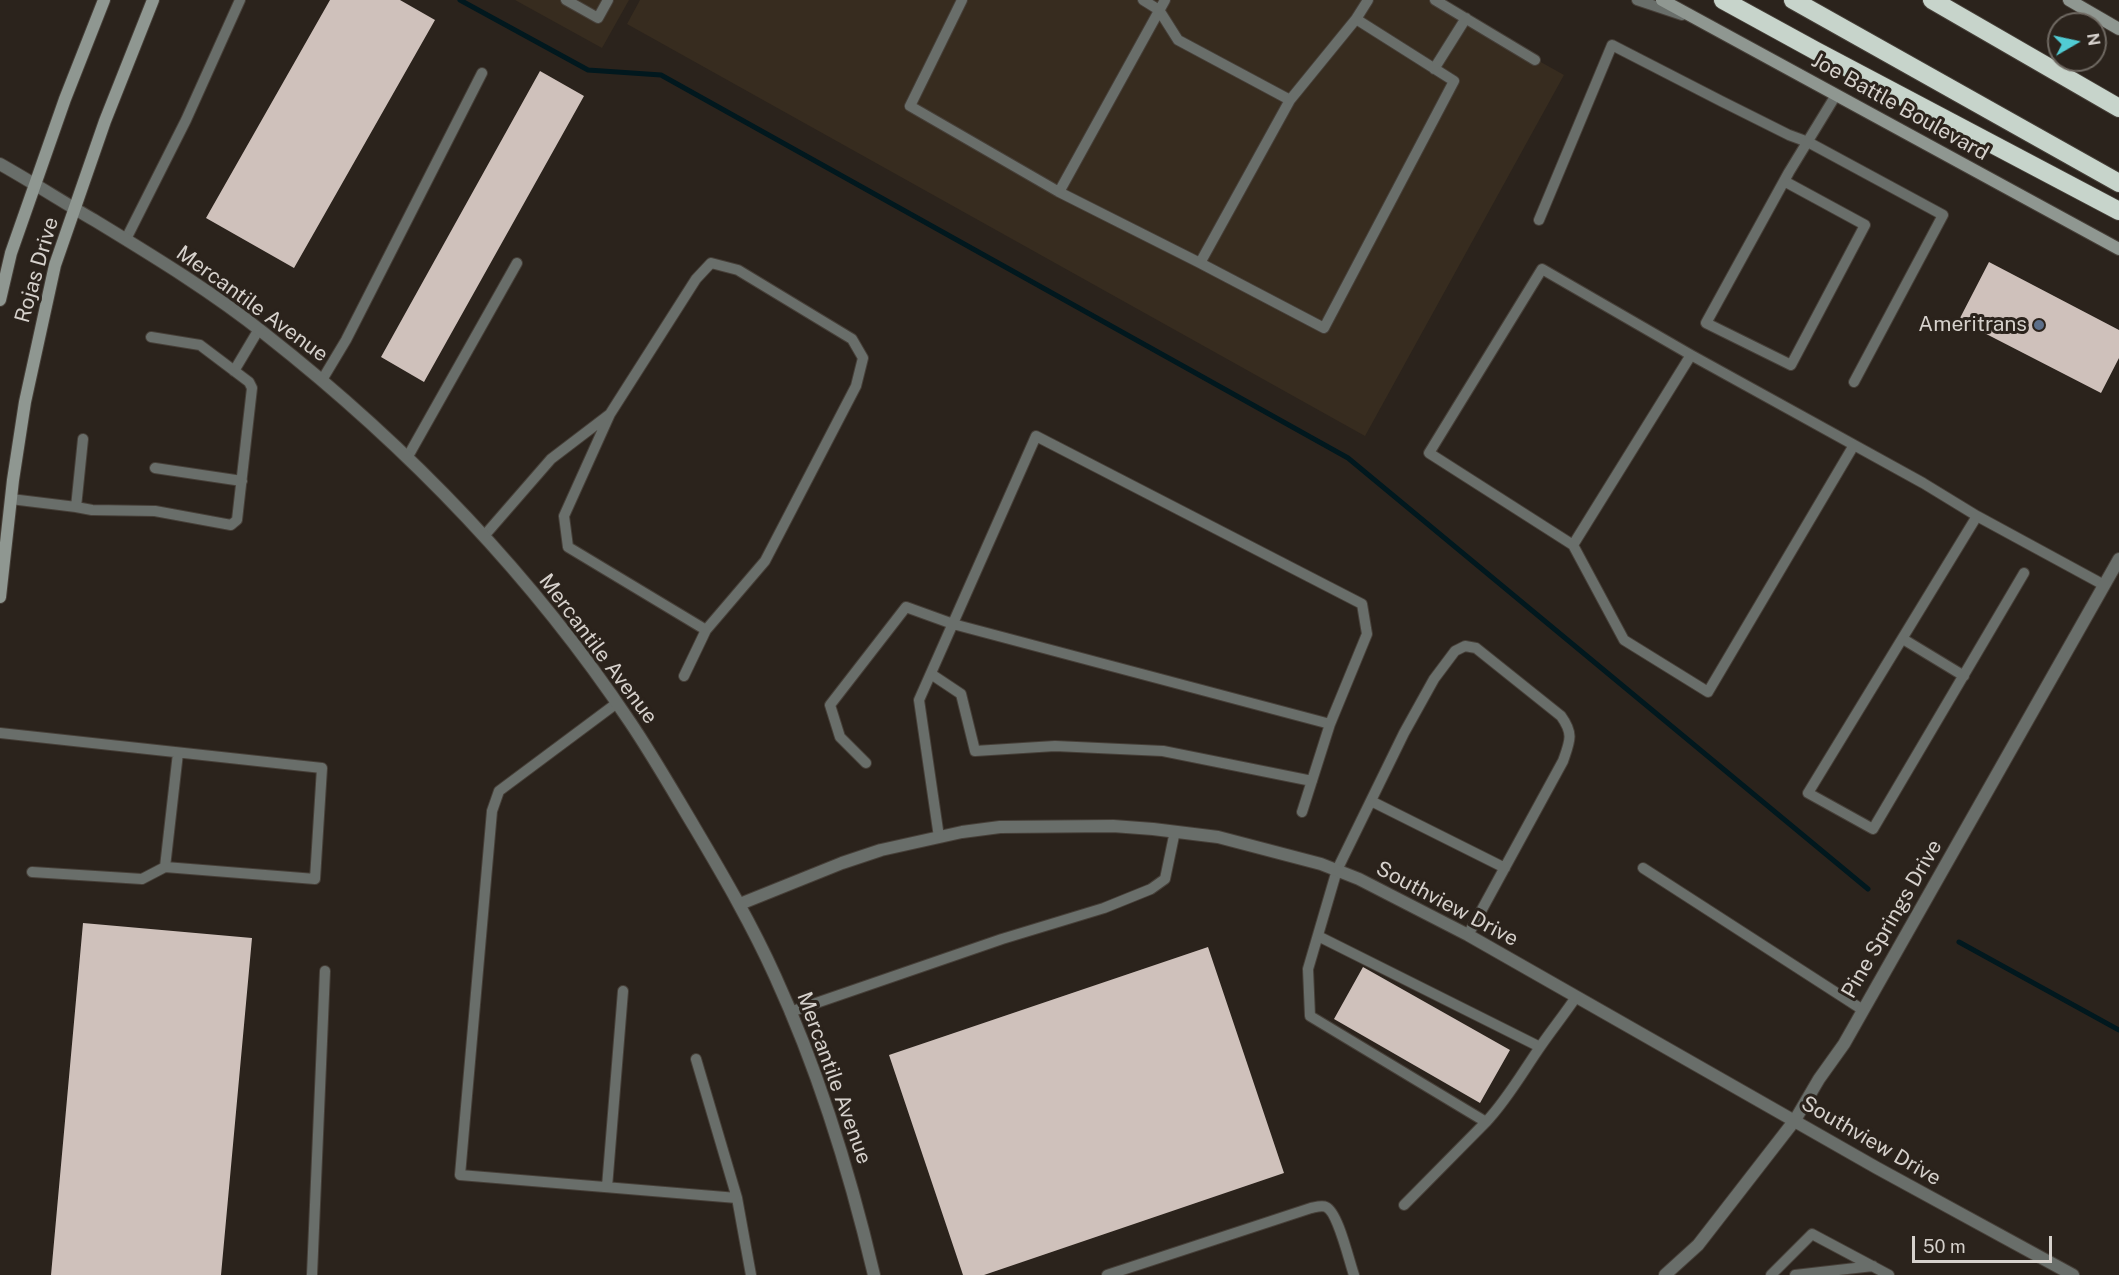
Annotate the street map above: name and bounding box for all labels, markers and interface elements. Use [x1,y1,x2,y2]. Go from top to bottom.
north arrow [2047,12,2107,72]
text: N [2083,32,2104,47]
street label: Joe Battle Boulevard [1807,48,1993,166]
street label: Rojas Drive [10,214,64,326]
street label: Mercantile Avenue [171,240,333,368]
place label: Ameritrans [1918,312,2027,338]
marker: Ameritrans [2032,318,2046,332]
street label: Mercantile Avenue [533,569,663,729]
street label: Pine Springs Drive [1836,835,1948,1003]
street label: Southview Drive [1372,856,1522,952]
street label: Mercantile Avenue [791,988,877,1168]
street label: Southview Drive [1797,1091,1945,1191]
scale bar [1915,1224,2054,1262]
text: 50 m [1923,1236,1966,1257]

